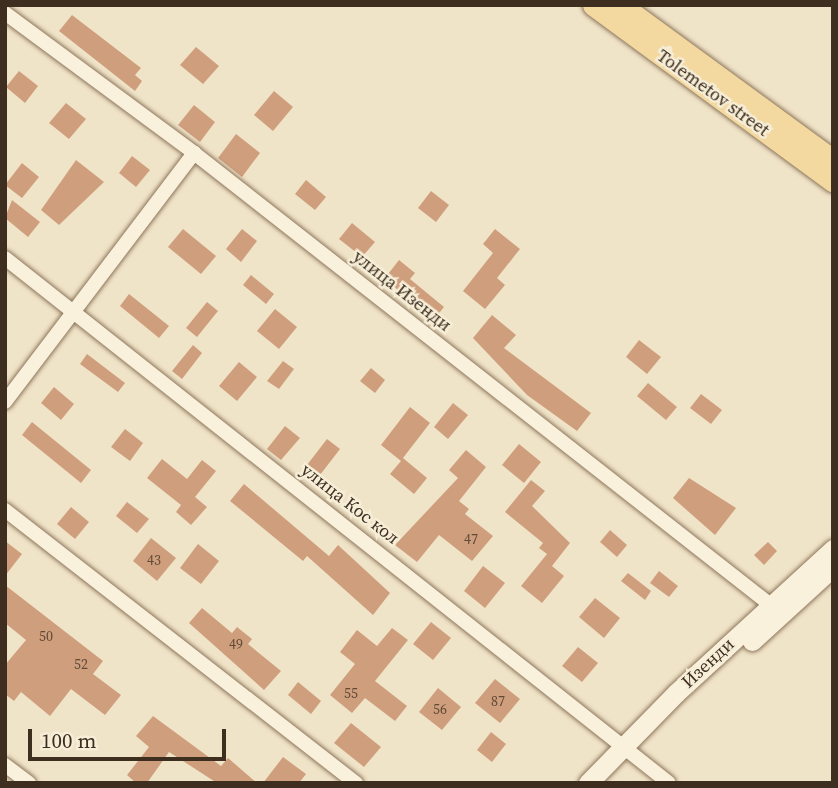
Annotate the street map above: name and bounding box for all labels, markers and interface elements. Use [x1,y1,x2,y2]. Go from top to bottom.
street label: Tolemetov street [653,45,773,141]
street label: улица Изенди [348,246,456,336]
street label: улица Кос кол [297,459,403,549]
house number: 47 [464,531,478,547]
house number: 43 [147,552,161,568]
house number: 50 [39,628,53,644]
street label: Изенди [677,633,739,693]
house number: 49 [229,636,243,652]
house number: 52 [74,656,88,672]
house number: 55 [344,685,358,701]
house number: 87 [491,693,505,709]
house number: 56 [433,701,447,717]
scale bar [32,714,229,758]
text: 100 m [41,726,96,755]

